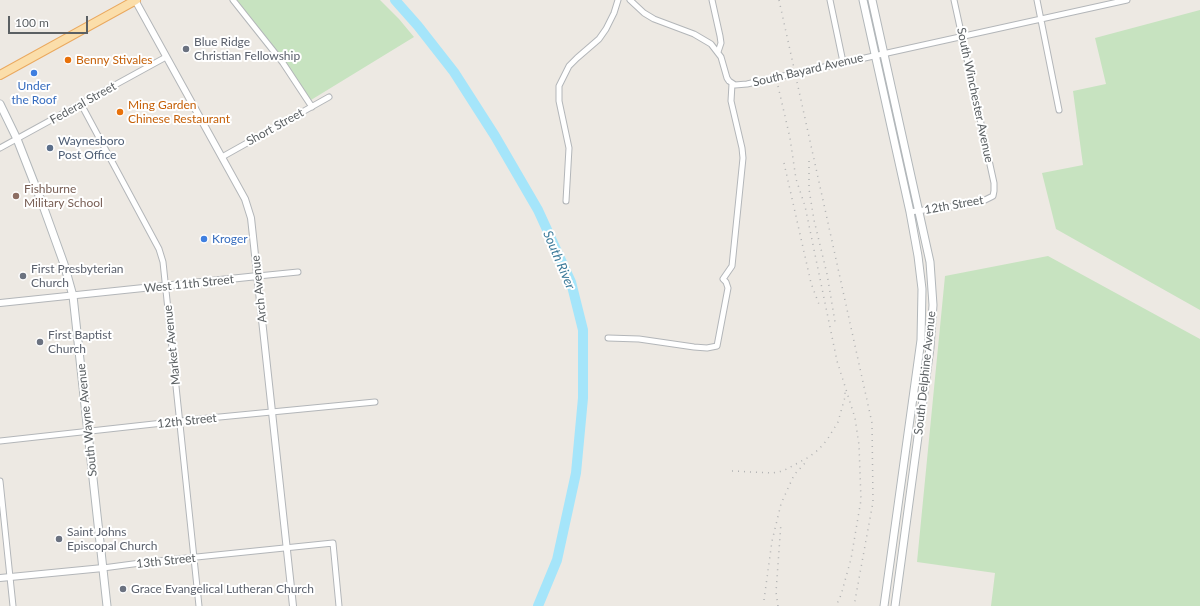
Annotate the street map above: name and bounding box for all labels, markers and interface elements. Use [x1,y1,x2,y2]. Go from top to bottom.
scale bar [10,8,90,34]
text: 100 m [15,15,49,30]
street label: South Winchester Avenue [954,26,996,164]
place label: Blue Ridge Christian Fellowship [194,35,300,63]
marker: Blue Ridge Christian Fellowship [181,44,191,54]
street label: South Bayard Avenue [751,50,865,90]
place label: Benny Stivales [76,53,153,67]
marker: Benny Stivales [63,55,73,65]
marker: Under the Roof [29,68,39,78]
place label: Under the Roof [11,79,57,107]
street label: Federal Street [47,79,119,127]
place label: Ming Garden Chinese Restaurant [128,98,230,126]
street label: Short Street [244,105,306,149]
marker: Ming Garden Chinese Restaurant [115,107,125,117]
place label: Waynesboro Post Office [58,134,124,162]
marker: Waynesboro Post Office [45,143,55,153]
place label: Fishburne Military School [24,182,103,210]
marker: Fishburne Military School [11,191,21,201]
street label: 12th Street [923,193,985,217]
water label: South River [540,228,578,292]
place label: Kroger [212,232,248,246]
marker: Kroger [199,234,209,244]
street label: Arch Avenue [248,255,270,323]
place label: First Presbyterian Church [31,262,124,290]
marker: First Presbyterian Church [18,271,28,281]
street label: West 11th Street [143,272,235,296]
street label: Market Avenue [161,304,183,386]
street label: South Delphine Avenue [911,310,939,436]
place label: First Baptist Church [48,328,112,356]
marker: First Baptist Church [35,337,45,347]
street label: South Wayne Avenue [74,363,100,477]
street label: 12th Street [157,411,217,431]
place label: Saint Johns Episcopal Church [67,525,158,553]
marker: Saint Johns Episcopal Church [54,534,64,544]
street label: 13th Street [136,551,196,571]
place label: Grace Evangelical Lutheran Church [131,582,314,596]
marker: Grace Evangelical Lutheran Church [118,584,128,594]

